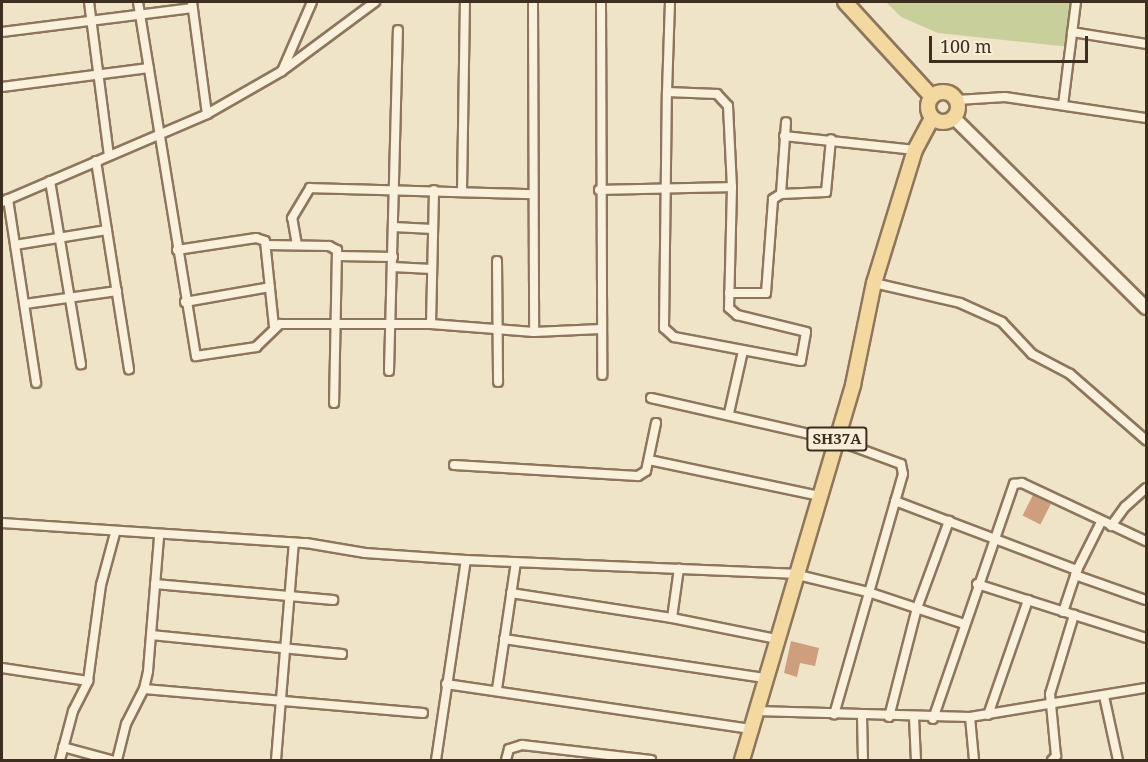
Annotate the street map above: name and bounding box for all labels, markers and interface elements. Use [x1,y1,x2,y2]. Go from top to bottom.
scale bar [932,24,1091,62]
text: 100 m [940,34,992,58]
road number: SH37A [806,427,868,451]

